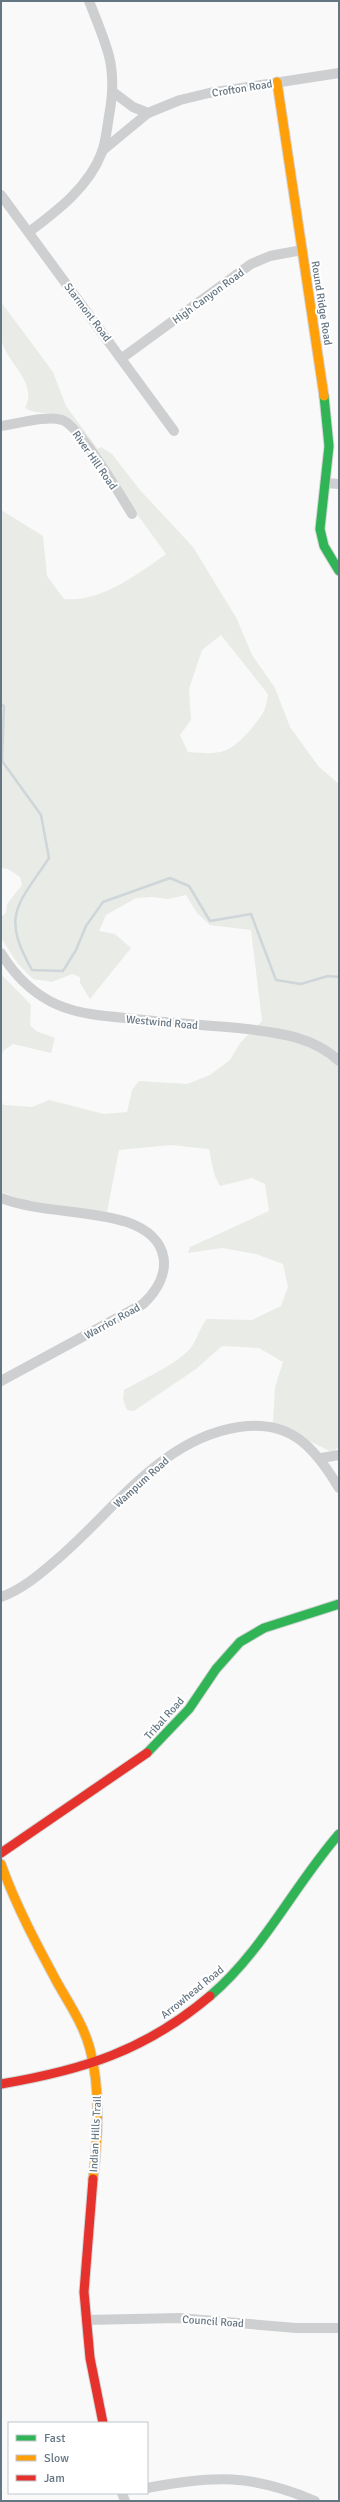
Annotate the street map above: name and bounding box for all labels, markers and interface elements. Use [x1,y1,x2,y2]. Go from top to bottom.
street label: Crofton Road [211,77,273,100]
street label: Round Ridge Road [308,260,335,346]
street label: High Canyon Road [170,266,247,327]
street label: Starmont Road [61,280,114,344]
street label: River Hill Road [69,428,120,492]
street label: Westwind Road [126,1013,199,1032]
street label: Warrior Road [82,1301,142,1342]
street label: Wampum Road [111,1454,172,1511]
street label: Tribal Road [142,1694,187,1742]
street label: Arrowhead Road [158,1963,226,2022]
street label: Indian Hills Trail [87,2095,104,2173]
street label: Council Road [182,2313,244,2330]
legend [8,2422,148,2494]
text: Fast [44,2431,65,2446]
text: Slow [44,2451,69,2466]
text: Jam [44,2471,65,2486]

